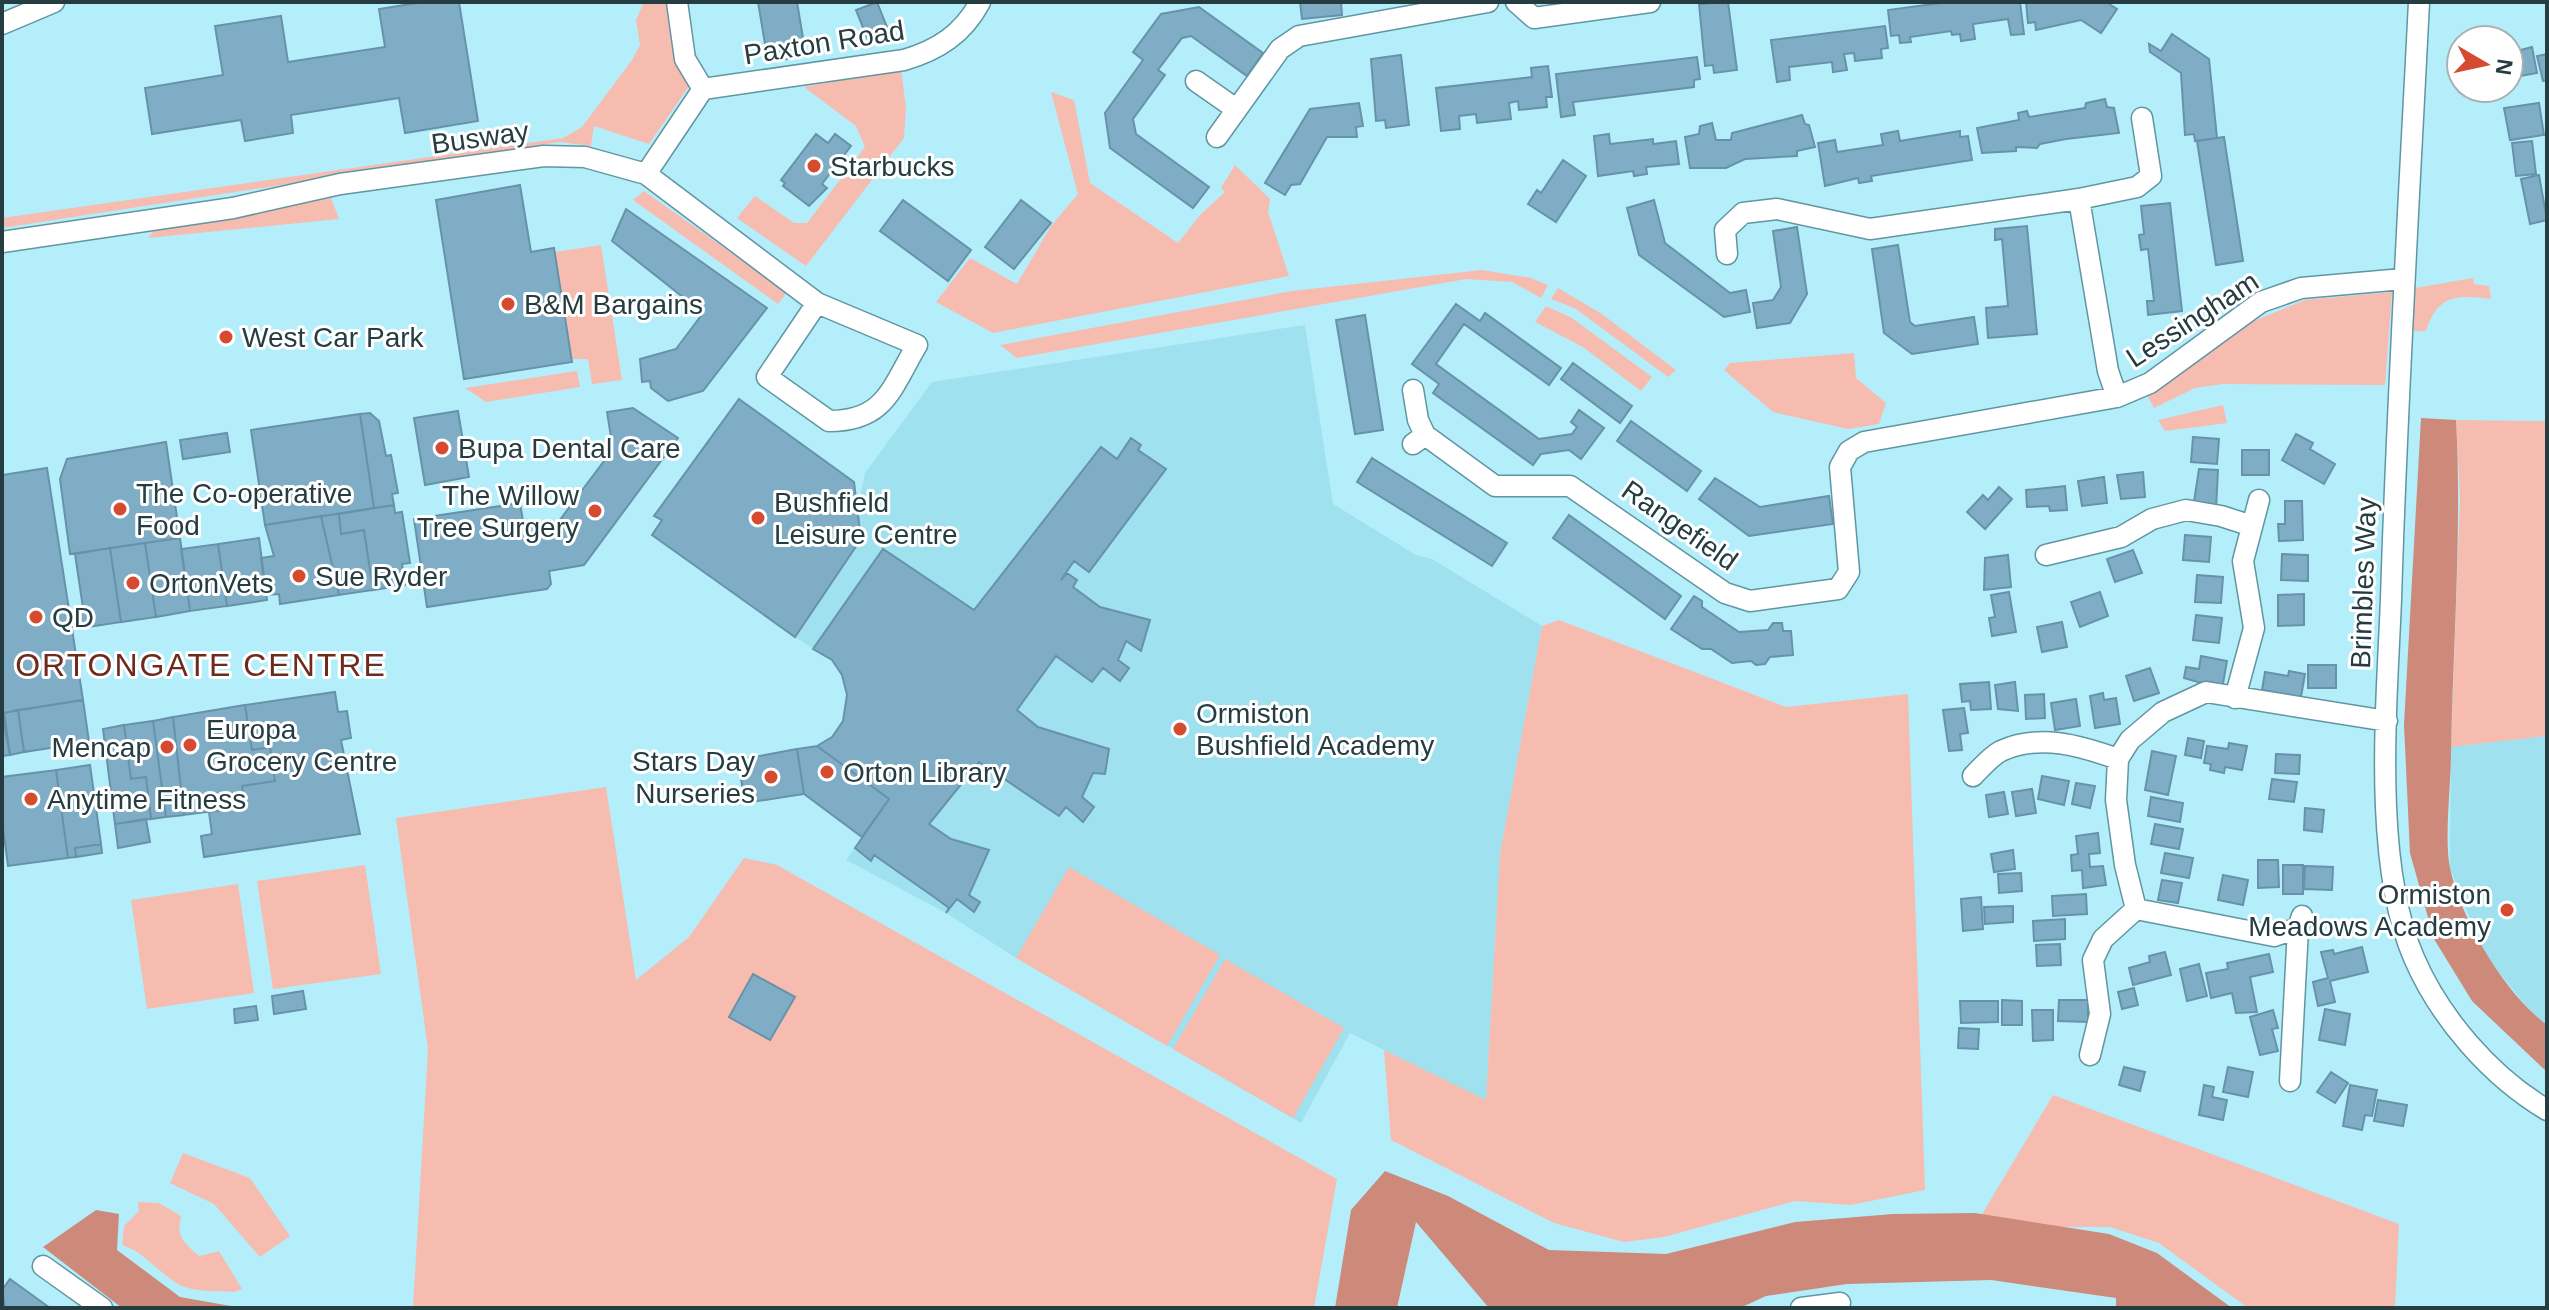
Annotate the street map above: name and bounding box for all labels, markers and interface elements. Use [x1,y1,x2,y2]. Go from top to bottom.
street label: Paxton Road [742,15,906,70]
north arrow [2445,24,2525,104]
text: N [2491,57,2518,77]
street label: Busway [429,115,531,160]
place label: Starbucks [830,151,955,182]
marker: Starbucks [805,157,823,175]
street label: Lessingham [2121,265,2264,374]
place label: B&M Bargains [524,289,703,320]
marker: B&M Bargains [499,295,517,313]
place label: West Car Park [242,322,425,353]
marker: West Car Park [217,328,235,346]
place label: Bupa Dental Care [458,433,681,464]
marker: Bupa Dental Care [433,439,451,457]
street label: Rangefield [1616,474,1743,577]
place label: The Co-operative Food [136,478,352,541]
place label: The Willow Tree Surgery [417,480,580,543]
place label: Bushfield Leisure Centre [774,487,958,550]
street label: Brimbles Way [2345,497,2382,669]
marker: The Co-operative Food [111,500,129,518]
marker: The Willow Tree Surgery [586,502,604,520]
marker: Bushfield Leisure Centre [749,509,767,527]
place label: Sue Ryder [315,561,447,592]
marker: Sue Ryder [290,567,308,585]
place label: OrtonVets [149,568,274,599]
marker: OrtonVets [124,574,142,592]
place label: QD [52,602,94,633]
marker: QD [27,608,45,626]
district label: ORTONGATE CENTRE [15,647,387,683]
place label: Ormiston Bushfield Academy [1196,698,1434,761]
place label: Europa Grocery Centre [206,714,397,777]
marker: Ormiston Bushfield Academy [1171,720,1189,738]
place label: Mencap [51,732,151,763]
marker: Europa Grocery Centre [181,736,199,754]
marker: Mencap [158,738,176,756]
place label: Stars Day Nurseries [632,746,755,809]
place label: Orton Library [843,757,1006,788]
marker: Orton Library [818,763,836,781]
marker: Stars Day Nurseries [762,768,780,786]
place label: Anytime Fitness [47,784,246,815]
marker: Anytime Fitness [22,790,40,808]
place label: Ormiston Meadows Academy [2248,879,2491,942]
marker: Ormiston Meadows Academy [2498,901,2516,919]

